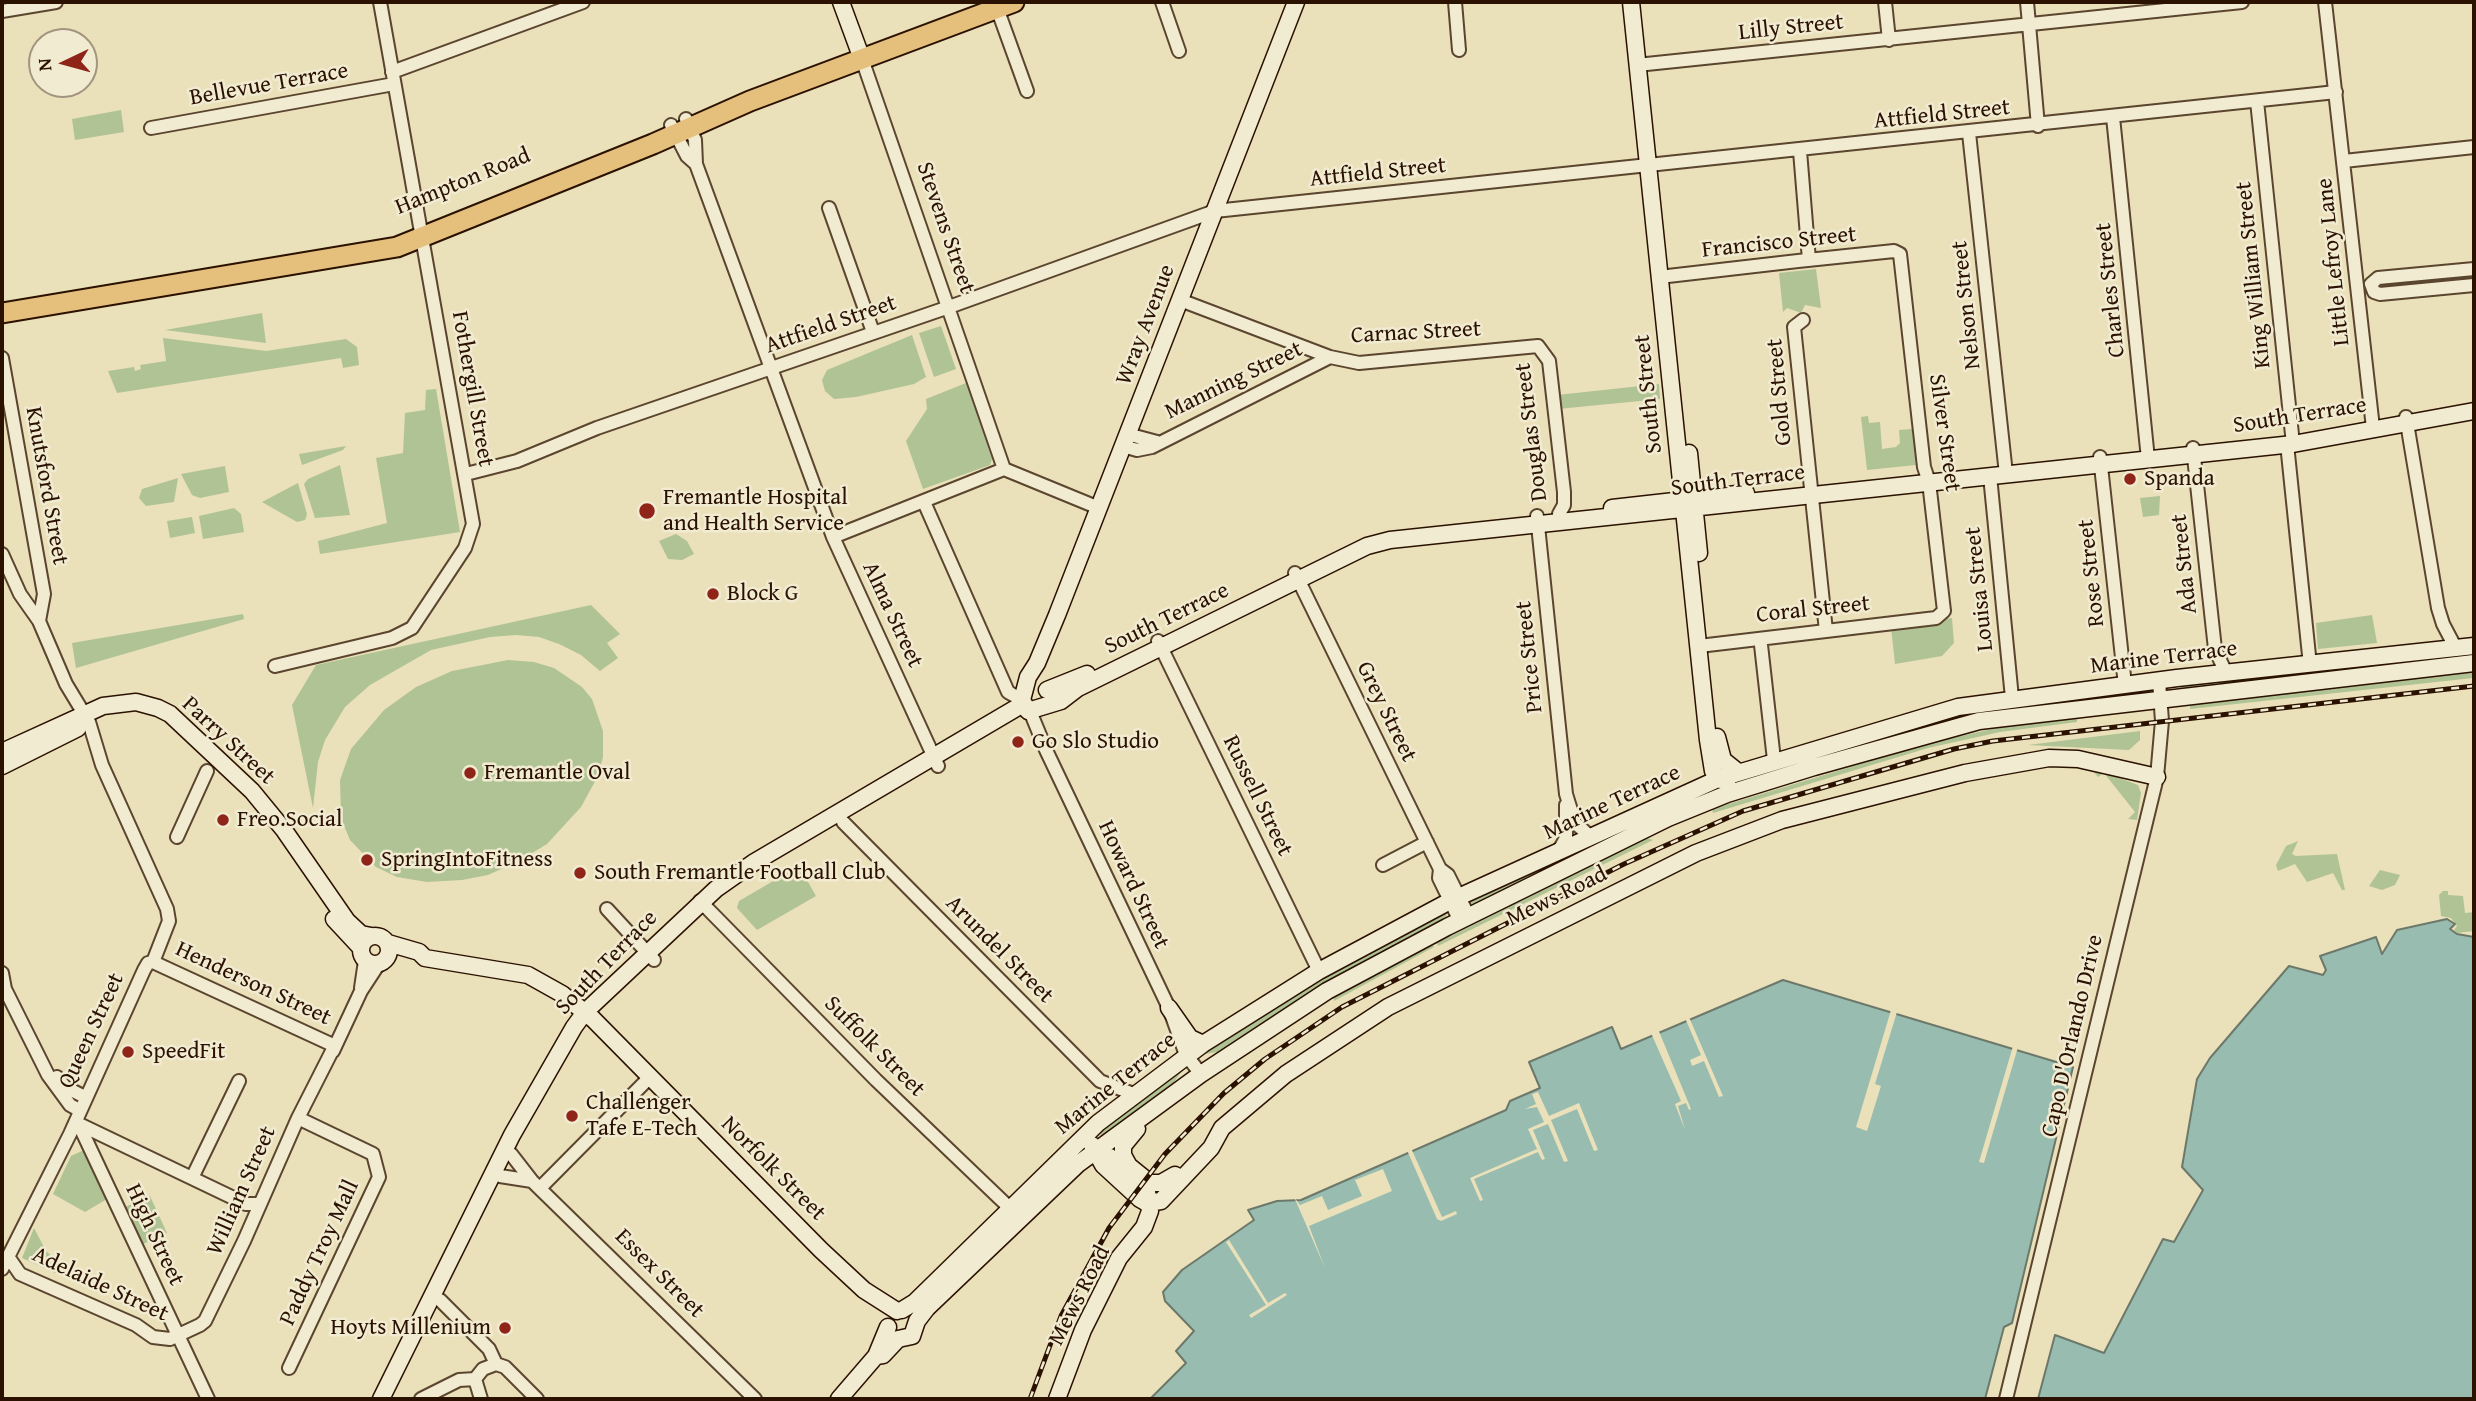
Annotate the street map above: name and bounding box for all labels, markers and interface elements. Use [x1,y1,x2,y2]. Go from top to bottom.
street label: Lilly Street [1737,9,1845,47]
north arrow [28,28,98,98]
text: N [30,57,59,72]
street label: Bellevue Terrace [187,57,351,113]
street label: Attfield Street [1873,94,2011,136]
street label: Hampton Road [391,142,535,222]
street label: Attfield Street [1309,152,1447,194]
street label: Stevens Street [910,159,980,297]
street label: Little Lefroy Lane [2311,177,2357,347]
street label: King William Street [2230,180,2278,370]
street label: Francisco Street [1700,221,1858,265]
street label: Charles Street [2090,221,2132,359]
street label: Nelson Street [1947,239,1987,371]
street label: Wray Avenue [1110,261,1182,389]
street label: Attfield Street [762,290,900,360]
street label: Fothergill Street [445,309,499,469]
street label: Carnac Street [1350,316,1482,350]
street label: South Street [1629,333,1669,455]
street label: Manning Street [1161,336,1307,426]
street label: Gold Street [1762,337,1798,447]
street label: Douglas Street [1510,361,1554,503]
street label: Silver Street [1922,372,1966,494]
street label: South Terrace [2231,392,2369,440]
street label: Knutsford Street [19,405,73,567]
street label: South Terrace [1669,459,1807,503]
place label: Spanda [2144,465,2215,493]
marker: Spanda [2122,471,2138,487]
place label: Fremantle Hospital and Health Service [663,484,848,538]
marker: Fremantle Hospital and Health Service [637,501,657,521]
street label: Ada Street [2166,513,2204,615]
street label: Rose Street [2073,518,2111,628]
street label: Louisa Street [1960,525,2000,653]
street label: Alma Street [856,558,928,672]
street label: South Terrace [1100,577,1234,661]
place label: Block G [727,580,798,608]
marker: Block G [705,586,721,602]
street label: Coral Street [1755,590,1871,630]
street label: Price Street [1510,600,1550,714]
street label: Marine Terrace [2089,635,2239,681]
street label: Grey Street [1350,657,1422,767]
street label: Parry Street [176,691,280,791]
place label: Go Slo Studio [1032,728,1159,756]
street label: Russell Street [1216,731,1298,861]
marker: Go Slo Studio [1010,734,1026,750]
place label: Fremantle Oval [484,759,630,787]
street label: Marine Terrace [1539,759,1685,847]
marker: Fremantle Oval [462,765,478,781]
place label: Freo.Social [237,806,342,834]
marker: Freo.Social [215,812,231,828]
street label: Howard Street [1091,817,1175,953]
place label: SpringIntoFitness [381,846,553,874]
marker: SpringIntoFitness [359,852,375,868]
place label: South Fremantle Football Club [594,859,886,887]
street label: Mews Road [1502,861,1612,933]
marker: South Fremantle Football Club [572,865,588,881]
street label: Arundel Street [939,890,1059,1010]
street label: South Terrace [550,905,664,1021]
street label: Capo D'Orlando Drive [2036,932,2110,1140]
street label: Henderson Street [171,936,335,1032]
street label: Queen Street [53,969,131,1093]
street label: Suffolk Street [818,991,930,1103]
street label: Marine Terrace [1050,1027,1182,1141]
place label: SpeedFit [142,1038,225,1066]
marker: SpeedFit [120,1044,136,1060]
place label: Challenger Tafe E-Tech [586,1089,697,1143]
marker: Challenger Tafe E-Tech [564,1108,580,1124]
street label: Norfolk Street [715,1111,831,1227]
street label: William Street [201,1122,283,1260]
street label: Paddy Troy Mall [274,1176,366,1330]
street label: High Street [118,1180,190,1290]
street label: Essex Street [608,1223,710,1325]
street label: Adelaide Street [28,1241,172,1329]
street label: Mews Road [1043,1241,1117,1351]
place label: Hoyts Millenium [331,1314,491,1342]
marker: Hoyts Millenium [497,1320,513,1336]

